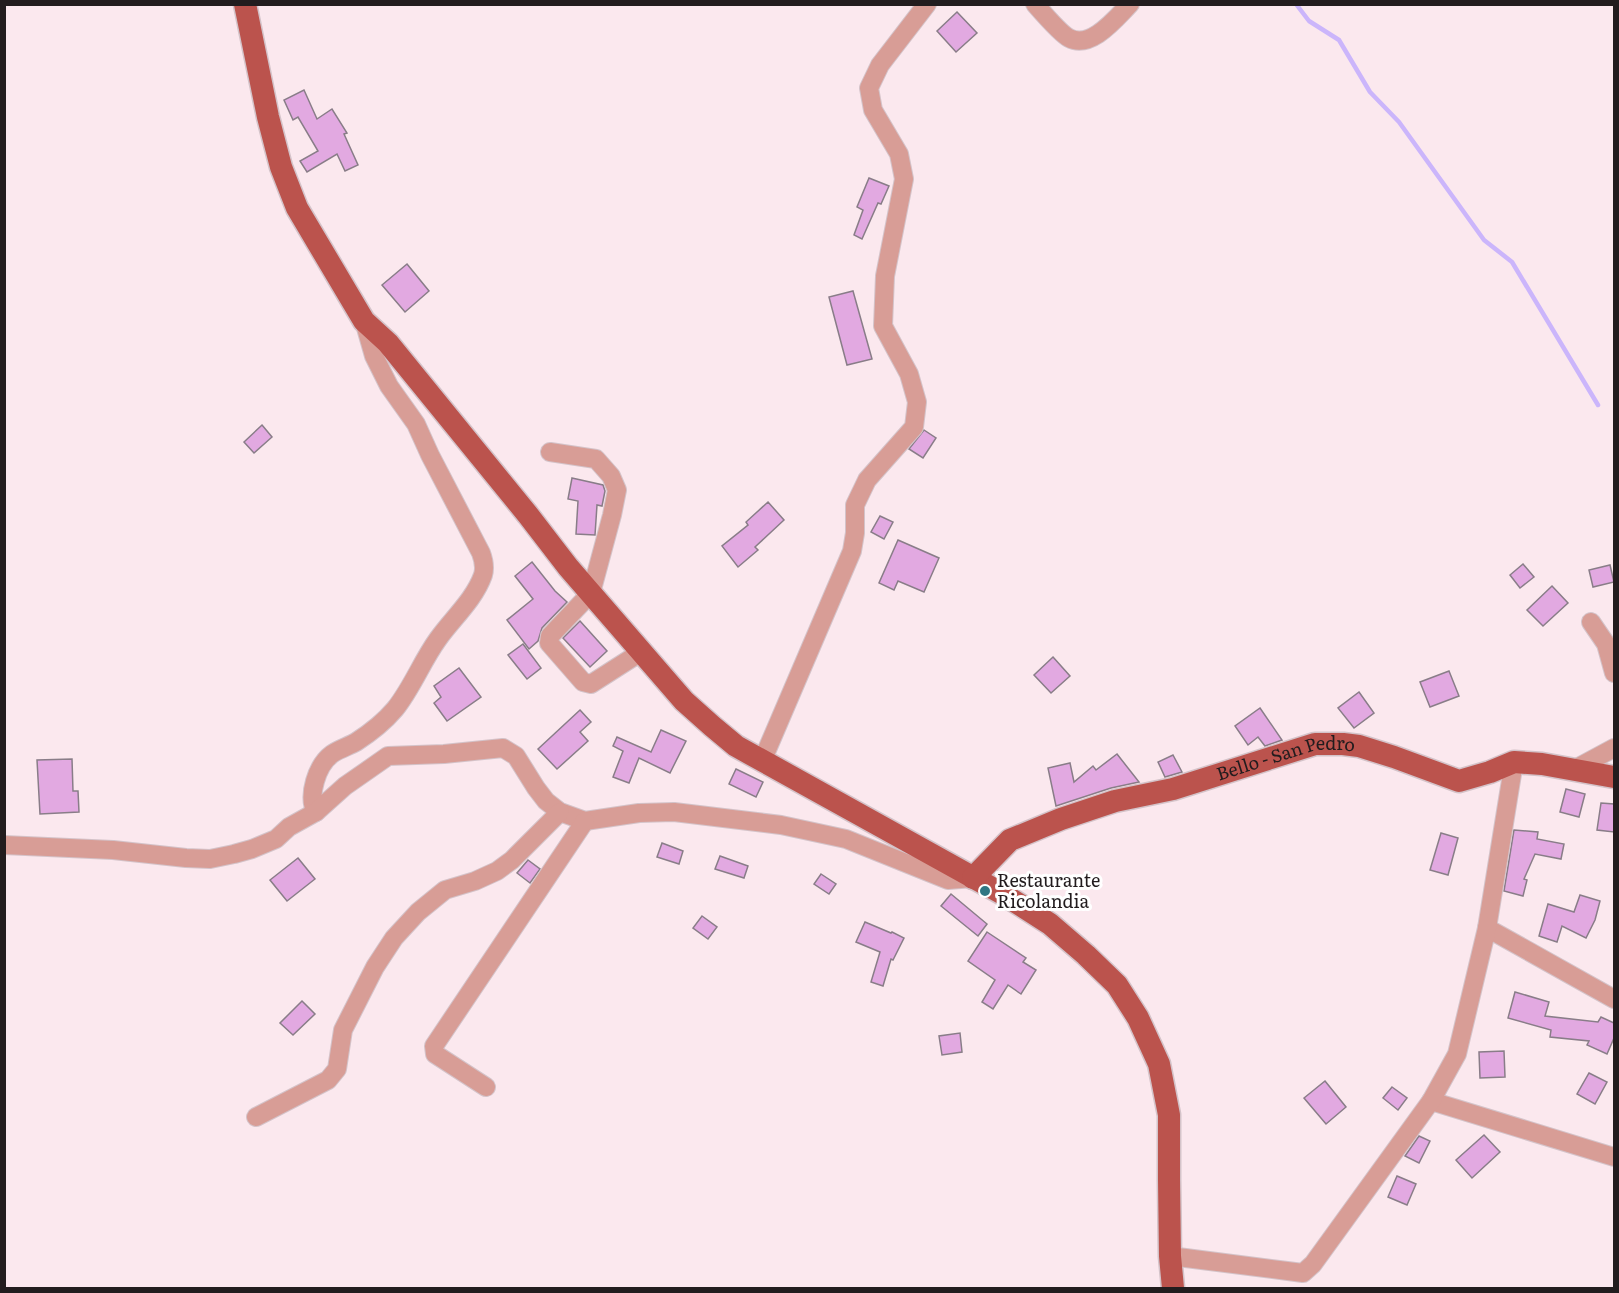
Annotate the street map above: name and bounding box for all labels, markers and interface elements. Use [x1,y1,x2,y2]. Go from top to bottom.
street label: Bello - San Pedro [1213,729,1357,786]
place label: Restaurante Ricolandia [997,866,1100,914]
marker: Restaurante Ricolandia [978,884,992,898]

